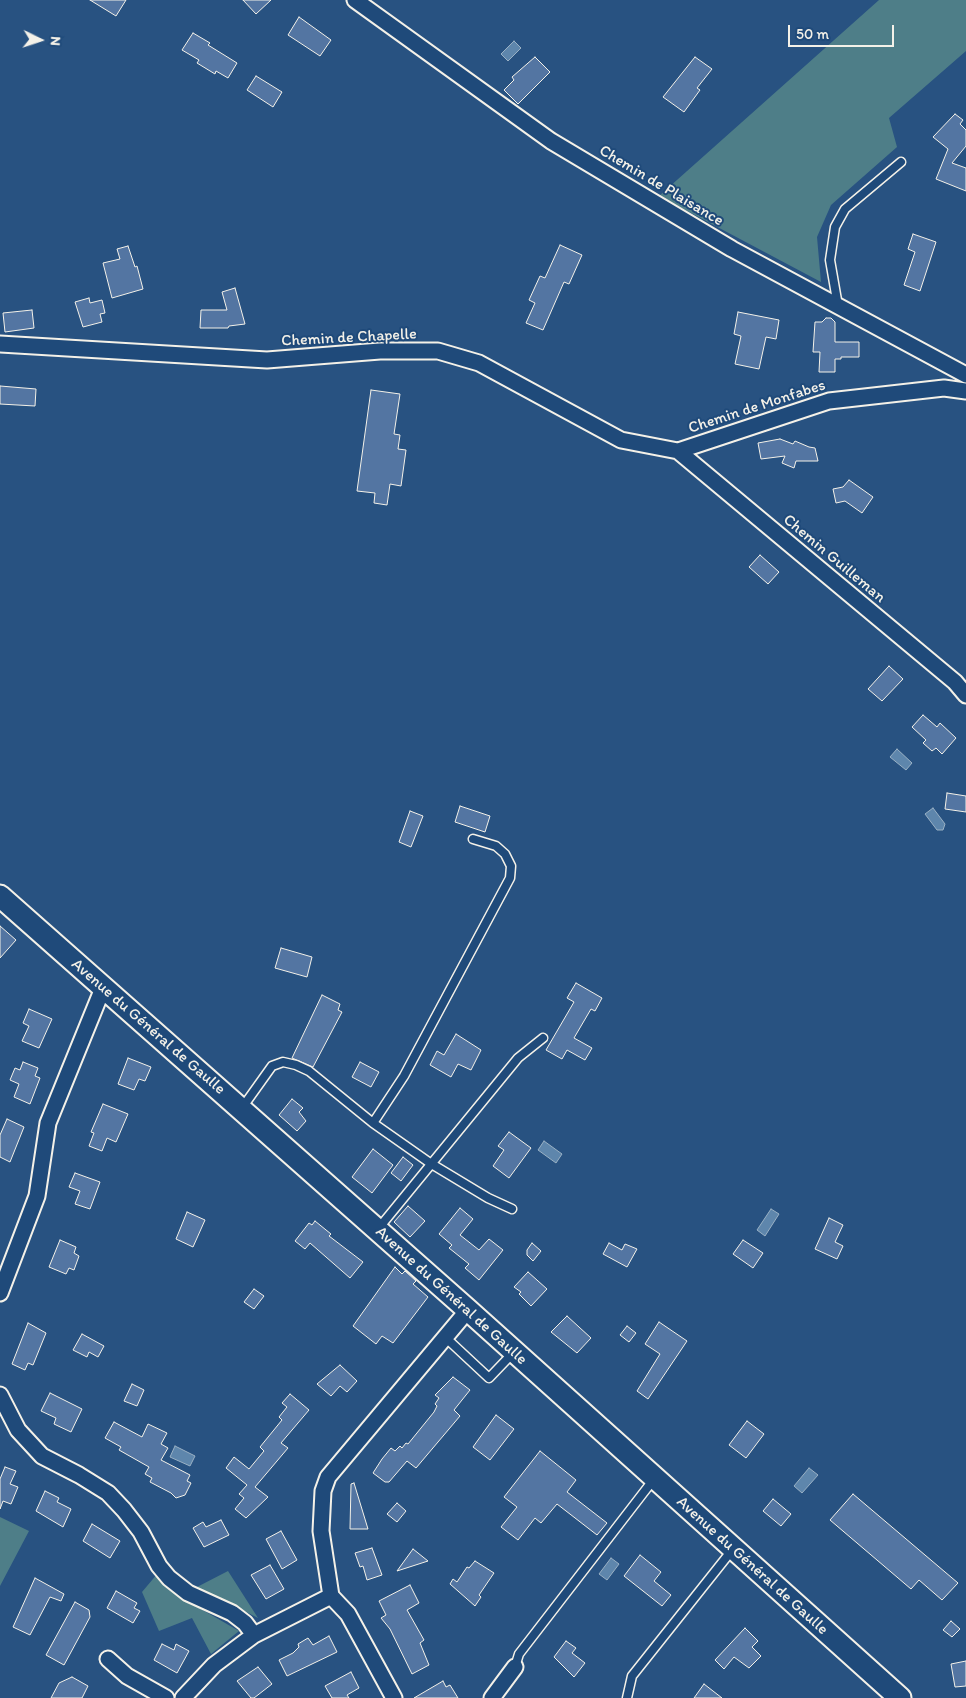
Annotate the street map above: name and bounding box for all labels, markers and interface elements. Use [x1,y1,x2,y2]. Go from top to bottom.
north arrow [15,15,65,65]
scale bar [791,15,897,47]
text: 50 m [796,25,829,43]
text: N [47,36,64,46]
street label: Chemin de Plaisance [595,141,727,231]
street label: Chemin de Chapelle [281,325,417,351]
street label: Chemin de Monfabes [686,376,828,438]
street label: Chemin Guilleman [779,511,889,607]
street label: Avenue du Général de Gaulle [67,955,229,1099]
street label: Avenue du Général de Gaulle [371,1223,531,1369]
street label: Avenue du Général de Gaulle [672,1493,832,1639]

